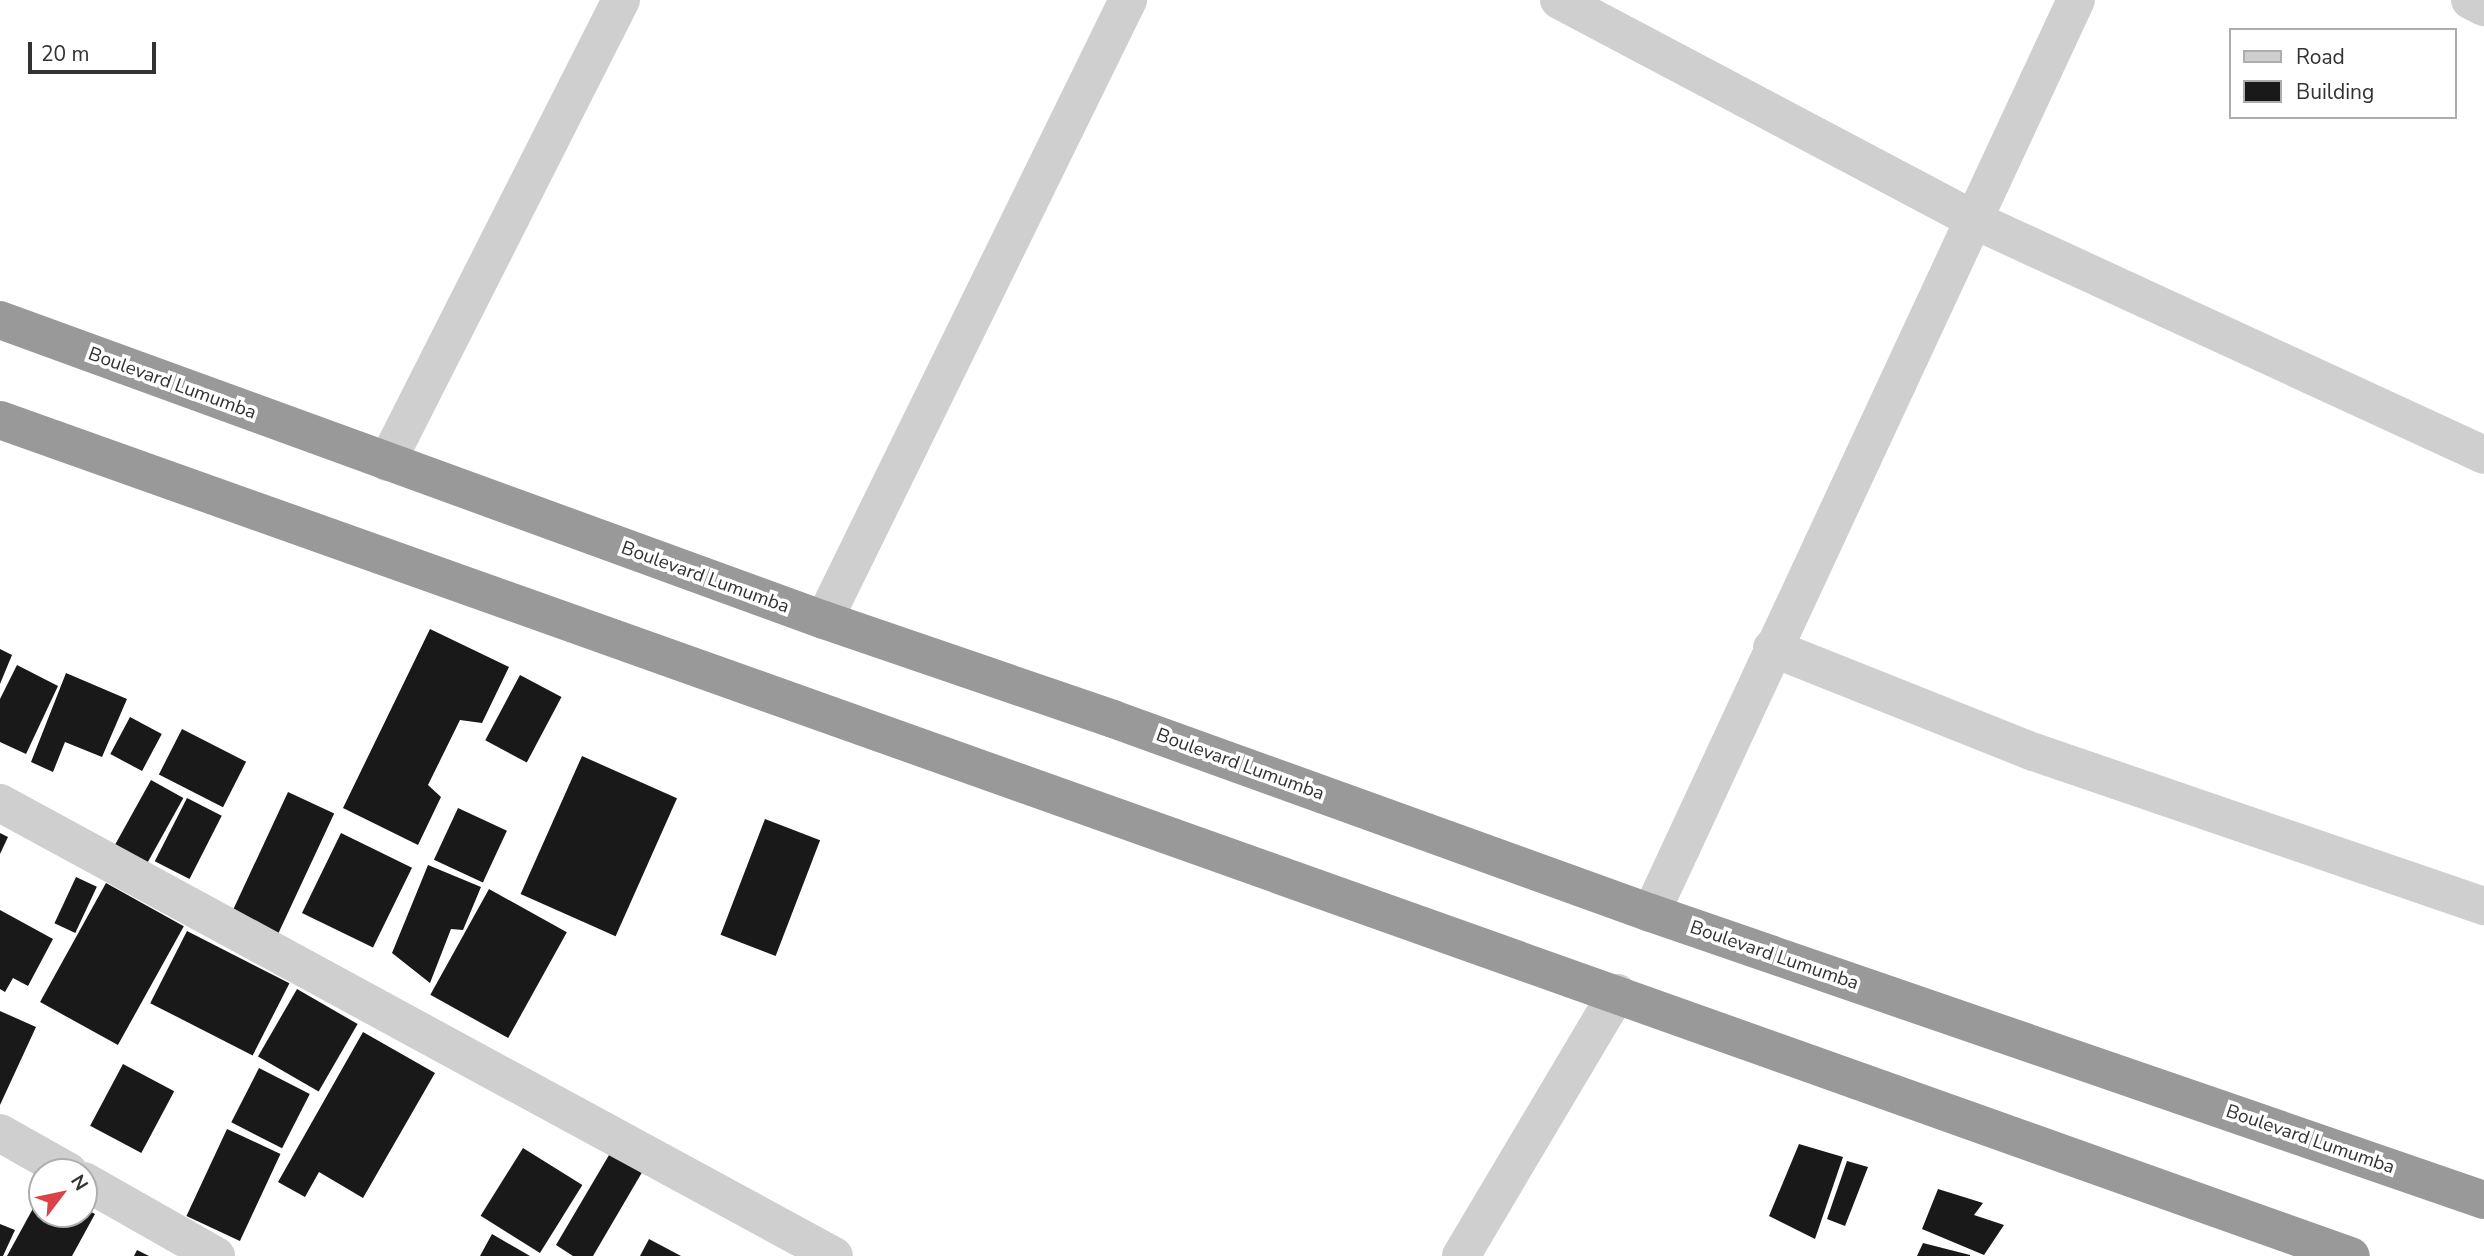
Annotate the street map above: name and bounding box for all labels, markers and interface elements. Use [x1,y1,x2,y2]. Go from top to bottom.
scale bar [32,28,159,72]
legend [2228,28,2456,119]
text: 20 m [41,40,90,68]
text: Road [2296,43,2345,71]
text: Building [2296,78,2374,106]
street label: Boulevard Lumumba [85,343,259,425]
street label: Boulevard Lumumba [618,537,792,619]
street label: Boulevard Lumumba [1153,724,1327,806]
street label: Boulevard Lumumba [1687,916,1861,996]
street label: Boulevard Lumumba [2223,1100,2397,1180]
north arrow [28,1158,98,1228]
text: N [64,1170,94,1196]

